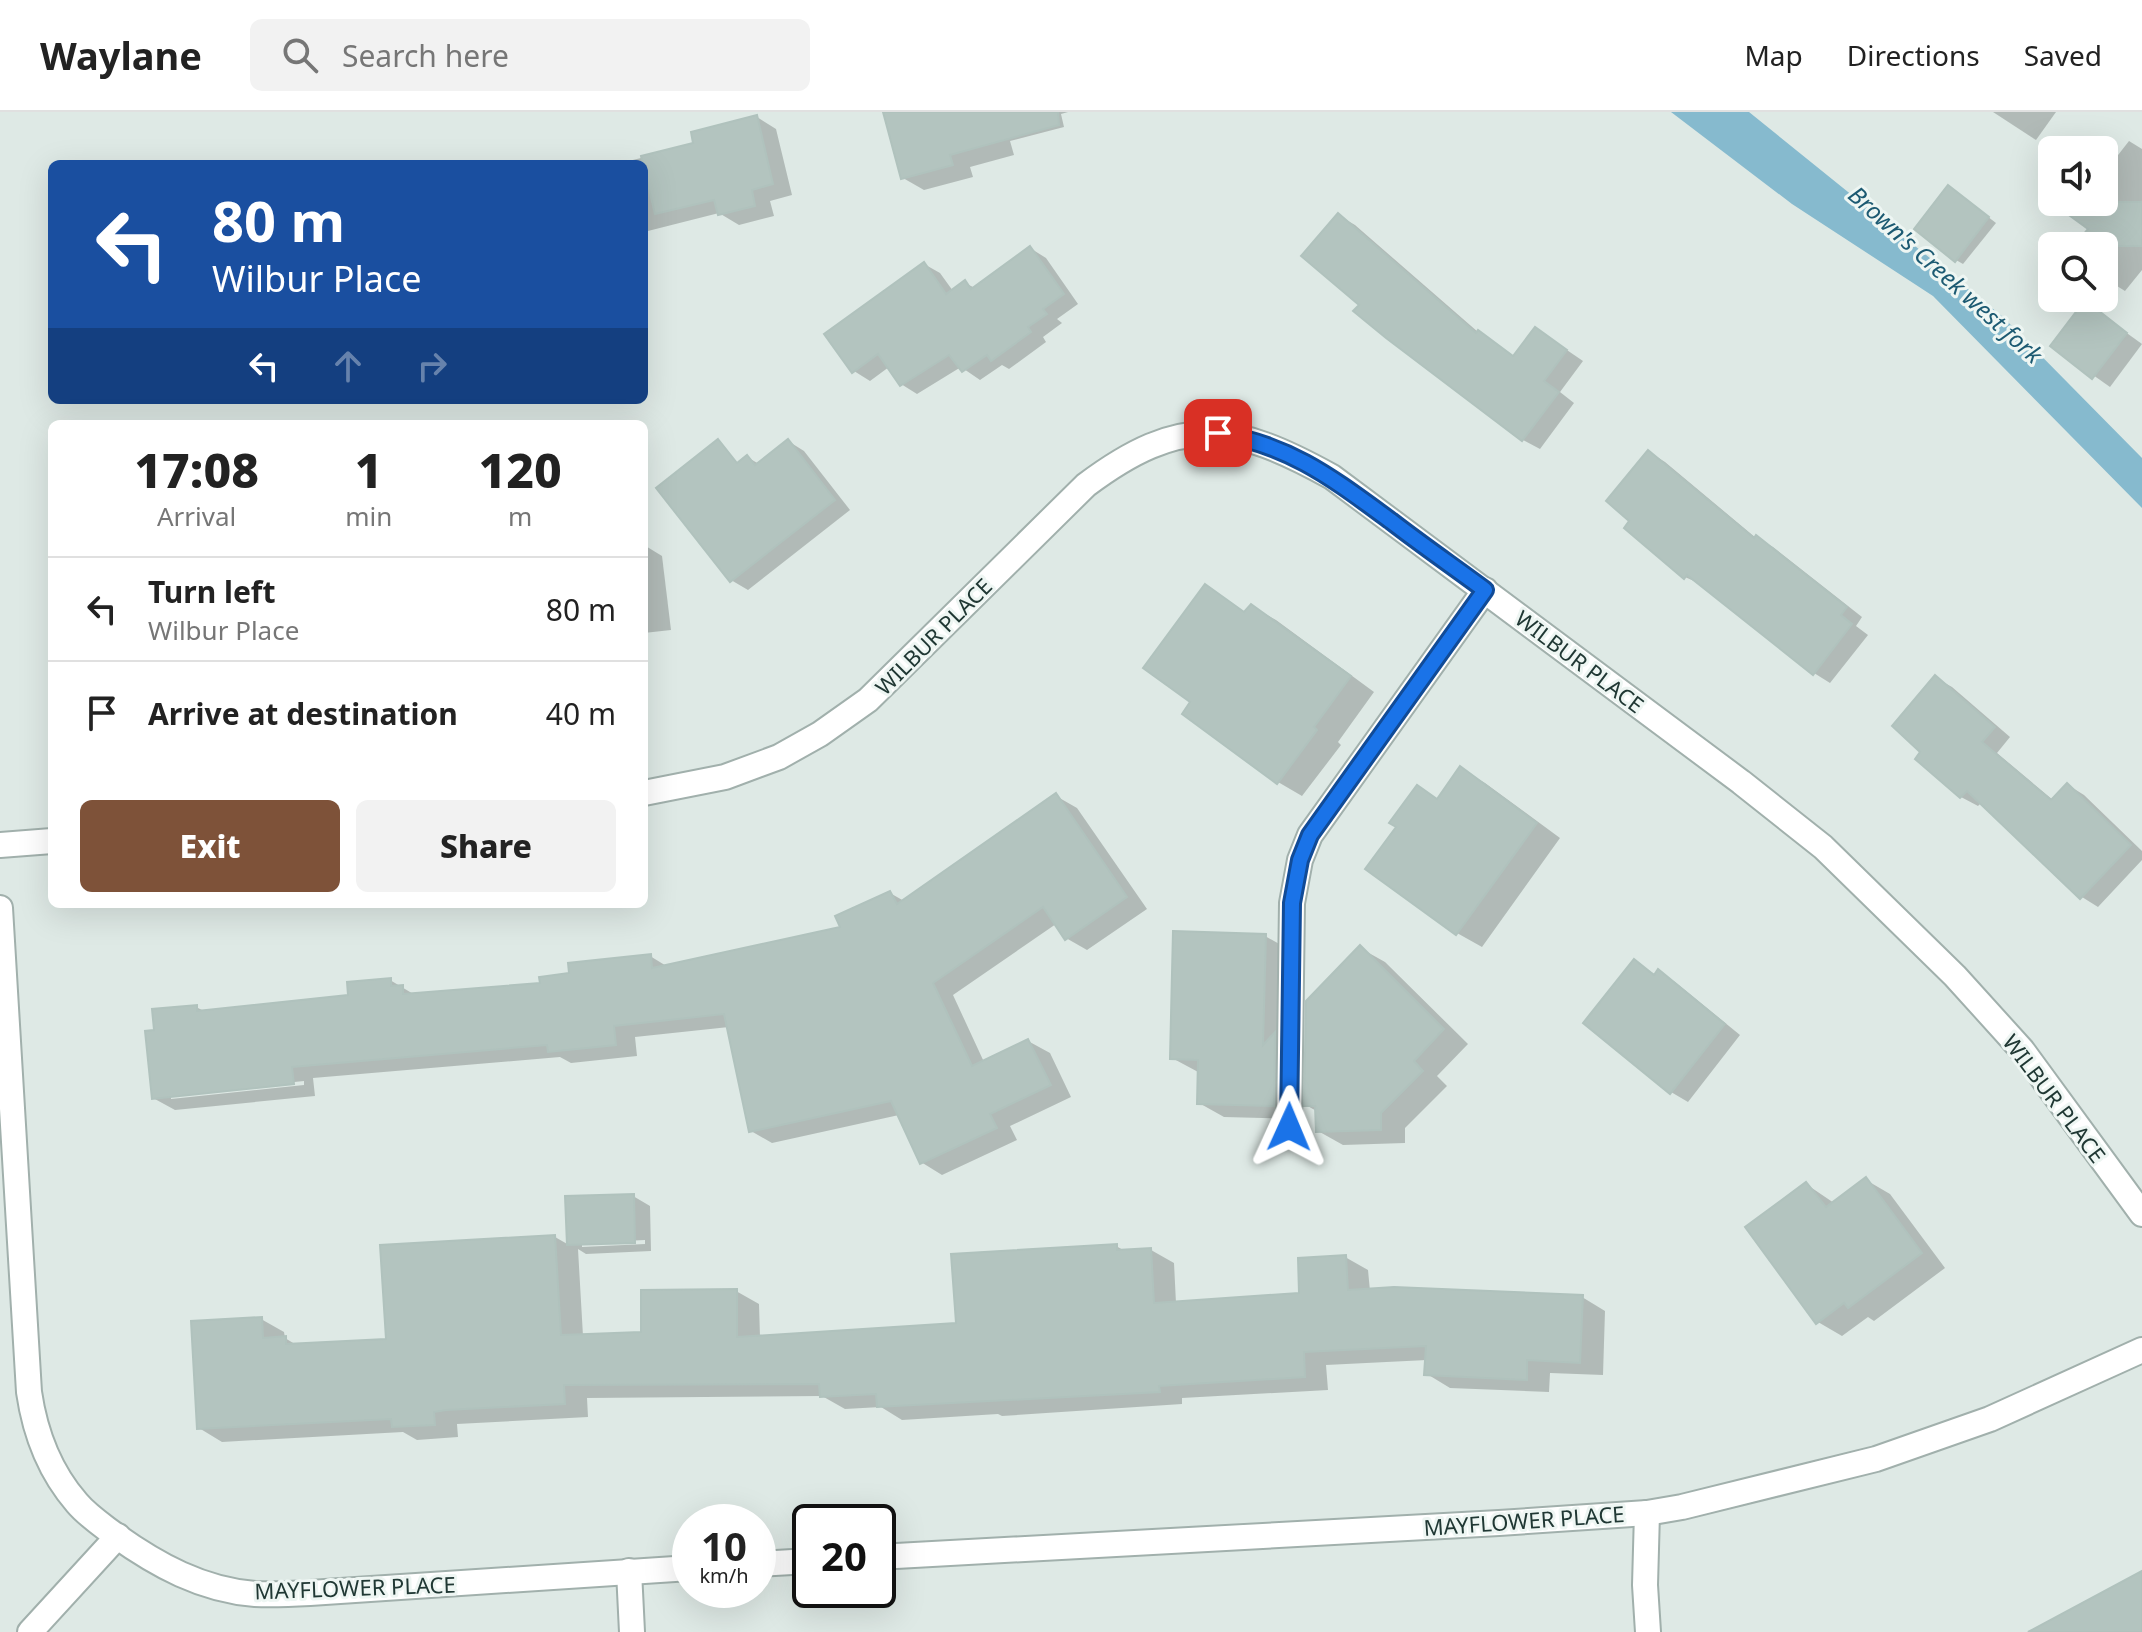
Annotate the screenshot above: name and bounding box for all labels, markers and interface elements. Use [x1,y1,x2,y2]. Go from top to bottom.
search box [250,19,810,91]
text: Waylane [40,29,202,81]
icon: search [278,33,322,77]
text: Search here [342,35,509,76]
text: Map [1744,36,1803,74]
text: Directions [1847,36,1980,74]
text: Saved [2024,36,2102,74]
map controls [2038,136,2118,312]
button: sound [2038,136,2118,216]
water label: Brown's Creek west fork [1842,178,2051,371]
text: 80 m [212,182,345,258]
icon: left [80,192,184,296]
button: search [2038,232,2118,312]
text: Wilbur Place [212,254,422,303]
icon: left [242,344,286,388]
icon: ahead [326,344,370,388]
icon: right [410,344,454,388]
pin [1184,399,1252,467]
icon: arrive [1196,411,1240,455]
text: 17:08 [134,437,259,502]
text: 1 [355,437,383,502]
text: 120 [479,437,562,502]
text: Arrival [157,498,236,534]
text: min [345,498,392,534]
text: m [508,498,532,534]
text: Turn left [148,571,276,612]
street label: WILBUR PLACE [868,571,998,701]
icon: left [80,587,124,631]
text: 80 m [546,589,616,630]
street label: WILBUR PLACE [1510,603,1650,719]
text: Wilbur Place [148,612,299,648]
icon: arrive [80,691,124,735]
text: Arrive at destination [148,693,458,734]
text: 40 m [546,693,616,734]
button: Exit [80,800,340,892]
button: Share [356,800,616,892]
street label: WILBUR PLACE [1997,1028,2113,1168]
position arrow [1247,1085,1331,1169]
street label: MAYFLOWER PLACE [1423,1498,1625,1542]
speed limit sign: 20 [792,1504,896,1608]
text: 10 [701,1518,747,1573]
text: km/h [699,1562,749,1589]
street label: MAYFLOWER PLACE [254,1568,456,1606]

